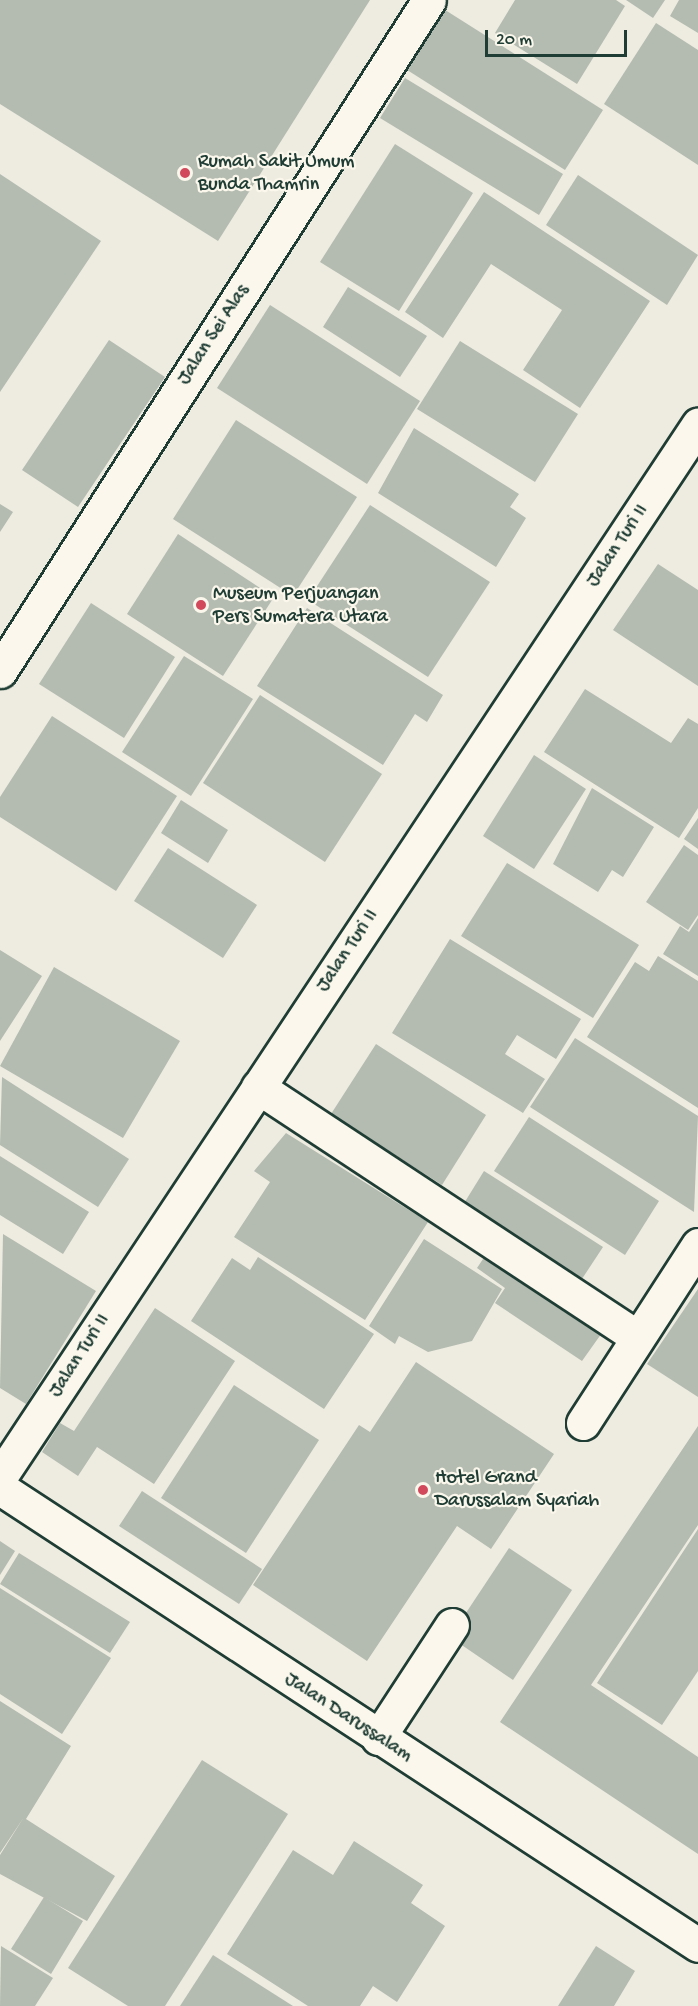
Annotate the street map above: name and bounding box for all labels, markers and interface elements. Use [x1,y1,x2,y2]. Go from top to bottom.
scale bar [488,18,630,56]
text: 20 m [496,30,532,51]
place label: Rumah Sakit Umum Bunda Thamrin [198,150,355,197]
marker: Rumah Sakit Umum Bunda Thamrin [176,164,194,182]
street label: Jalan Sei Alas [173,280,255,390]
street label: Jalan Turi II [582,500,654,592]
place label: Museum Perjuangan Pers Sumatera Utara [213,582,388,629]
marker: Museum Perjuangan Pers Sumatera Utara [194,598,208,612]
street label: Jalan Turi II [312,905,384,997]
street label: Jalan Turi II [44,1310,116,1402]
place label: Hotel Grand Darussalam Syariah [435,1466,599,1513]
marker: Hotel Grand Darussalam Syariah [416,1483,430,1497]
street label: Jalan Darussalam [280,1668,416,1768]

